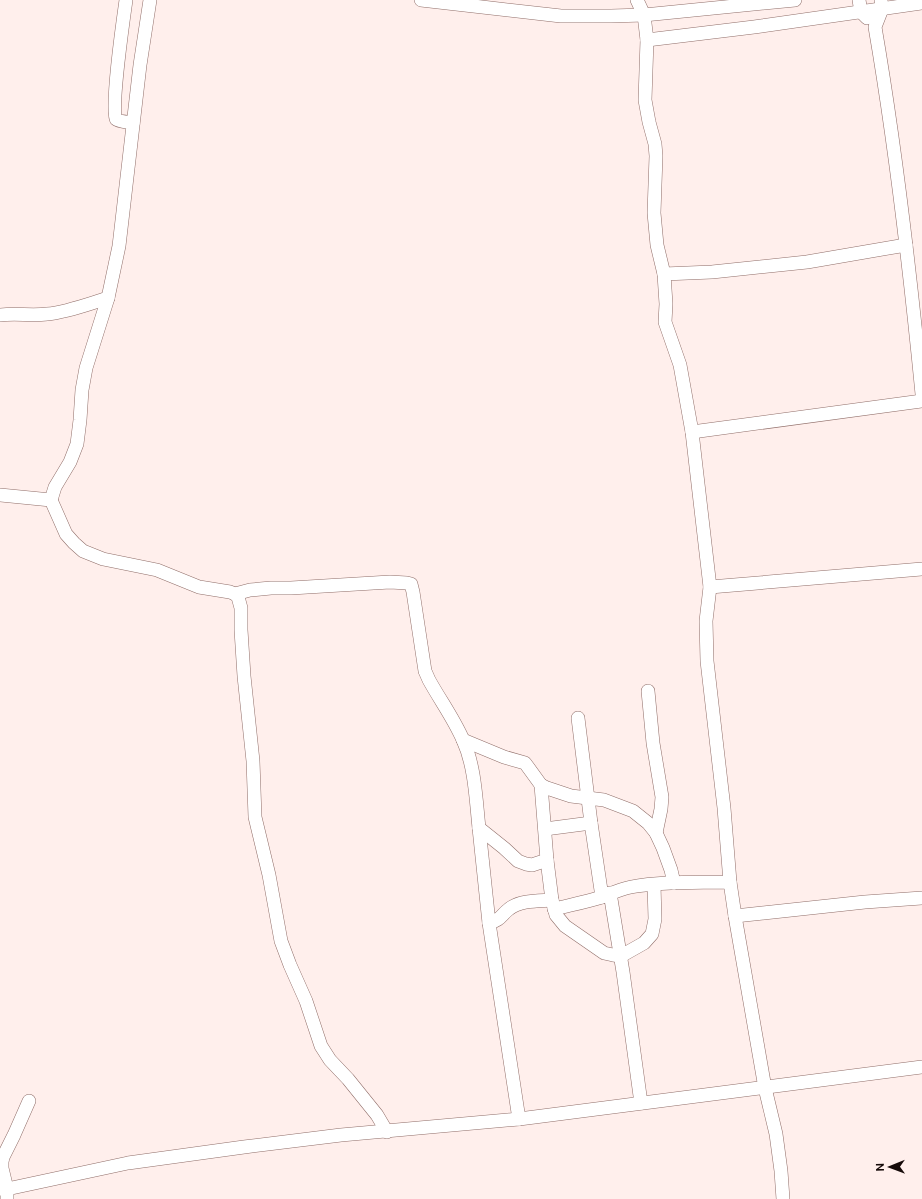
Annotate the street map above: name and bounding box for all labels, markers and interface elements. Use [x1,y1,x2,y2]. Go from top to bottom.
north arrow [870,1147,910,1187]
text: N [874,1163,886,1172]

